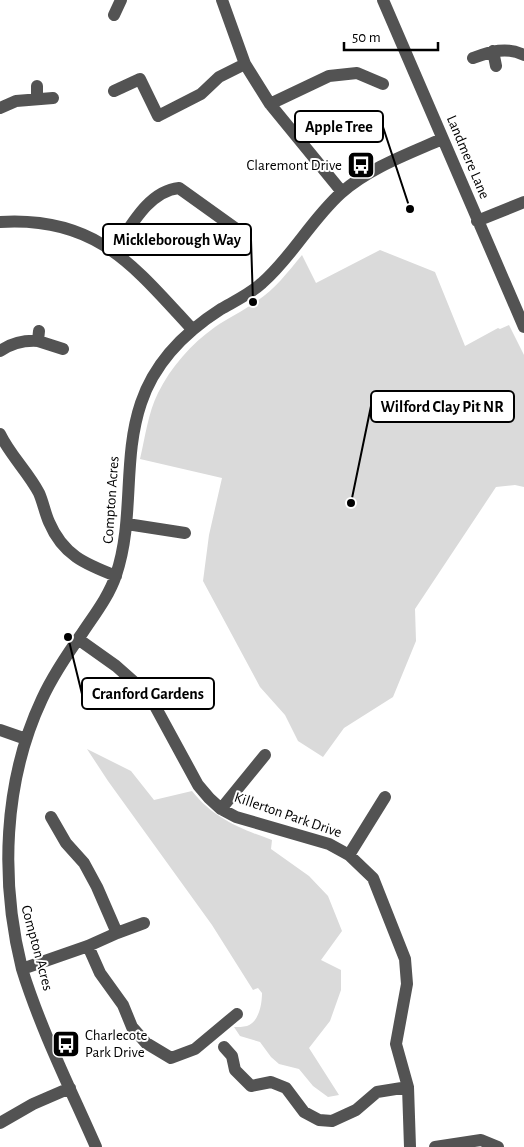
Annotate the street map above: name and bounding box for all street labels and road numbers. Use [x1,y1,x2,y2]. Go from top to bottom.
street label: Landmere Lane [444,113,492,201]
street label: Compton Acres [100,456,122,544]
street label: Killerton Park Drive [232,790,344,840]
street label: Compton Acres [18,904,56,992]

